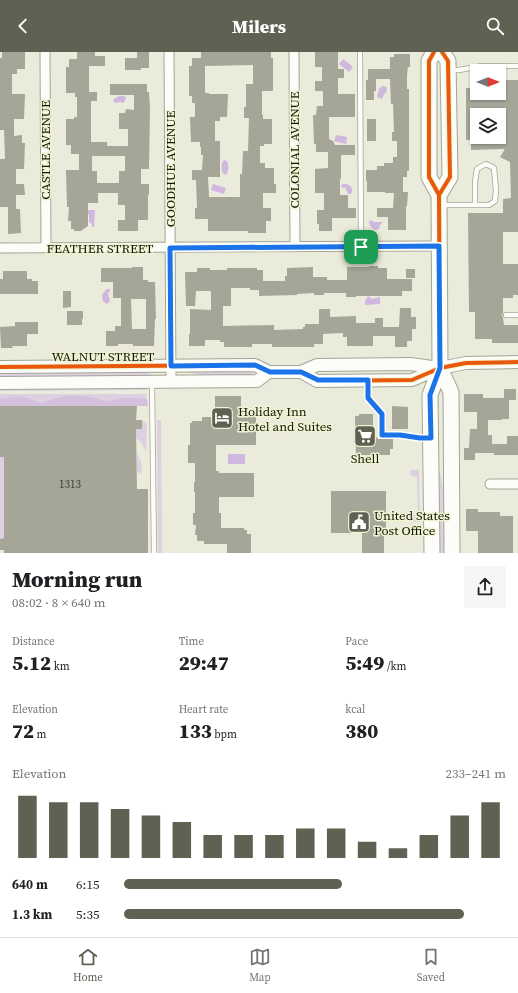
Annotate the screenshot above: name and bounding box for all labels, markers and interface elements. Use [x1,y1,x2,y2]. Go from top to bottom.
text: Milers [232,14,286,39]
icon: back [12,15,34,37]
icon: search [484,15,506,37]
north arrow [470,64,506,100]
map controls [470,64,506,144]
street label: COLONIAL AVENUE [286,91,303,209]
street label: CASTLE AVENUE [37,100,54,200]
button: layers [470,108,506,144]
street label: GOODHUE AVENUE [162,111,179,227]
pin [344,230,378,264]
icon: arrive [350,236,372,258]
street label: FEATHER STREET [47,240,154,257]
street label: WALNUT STREET [52,348,155,365]
place label: Holiday Inn Hotel and Suites [238,403,332,435]
hotel icon: Holiday Inn Hotel and Suites [209,405,235,431]
supermarket icon: Shell [352,423,378,449]
place label: Shell [351,450,379,467]
house number: 1313 [59,477,81,492]
place label: United States Post Office [374,507,450,539]
public building icon: United States Post Office [346,509,372,535]
text: Morning run [12,564,142,594]
button: share [464,566,506,608]
text: 08:02 · 8 × 640 m [12,594,106,611]
text: Distance [12,634,55,649]
text: Time [179,634,204,649]
text: Pace [345,634,368,649]
text: 5.12 [12,649,51,677]
text: 29:47 [179,649,229,677]
text: 5:49 [345,649,384,677]
text: km [51,659,70,674]
text: /km [384,659,407,674]
text: Elevation [12,702,58,717]
text: Heart rate [179,702,228,717]
text: kcal [345,702,365,717]
text: 72 [12,717,34,745]
text: 133 [179,717,212,745]
text: 380 [345,717,378,745]
text: m [34,727,47,742]
text: bpm [212,727,237,742]
text: Elevation [12,765,66,782]
text: 233–241 m [446,765,506,782]
text: 640 m [12,876,48,893]
text: 6:15 [76,876,99,893]
text: 1.3 km [12,906,52,923]
text: 5:35 [76,906,99,923]
tab: Home [73,946,103,985]
tab: Map [249,946,271,985]
tab: Saved [417,946,445,985]

